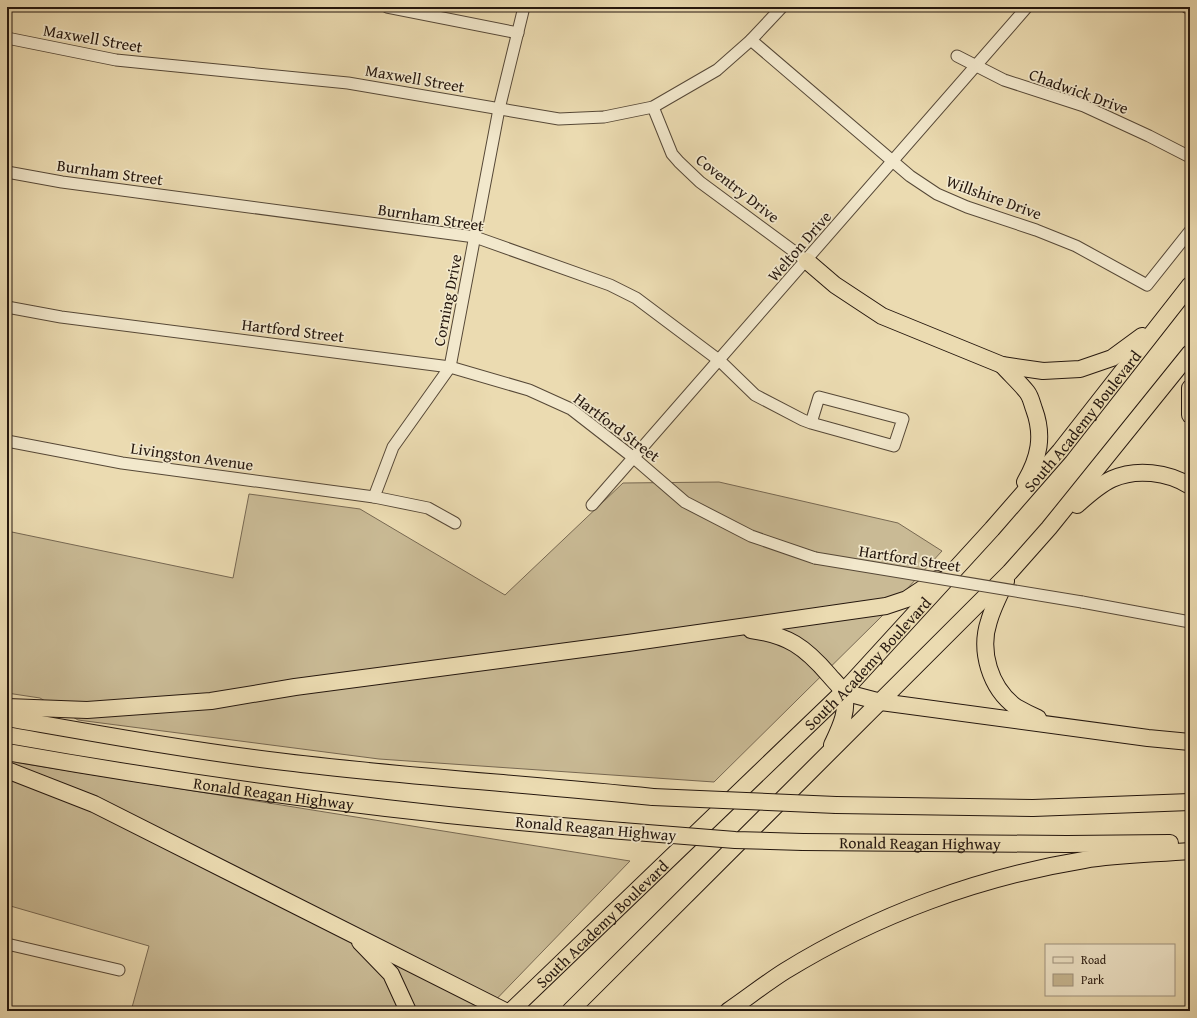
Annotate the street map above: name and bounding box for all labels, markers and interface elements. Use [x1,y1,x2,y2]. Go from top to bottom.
street label: Maxwell Street [41,17,145,59]
street label: Maxwell Street [363,57,467,99]
street label: Chadwick Drive [1026,62,1132,120]
street label: Coventry Drive [691,148,785,228]
street label: Burnham Street [55,153,165,191]
street label: Willshire Drive [943,169,1045,225]
street label: Burnham Street [376,197,486,237]
street label: Welton Drive [761,205,837,287]
street label: Corning Drive [426,252,468,348]
street label: Hartford Street [241,312,346,348]
street label: South Academy Boulevard [1018,345,1147,497]
street label: Hartford Street [569,387,666,468]
street label: Livingston Avenue [129,436,255,476]
street label: Hartford Street [857,538,963,578]
street label: South Academy Boulevard [798,591,937,736]
street label: Ronald Reagan Highway [192,771,355,816]
street label: Ronald Reagan Highway [515,809,678,847]
street label: Ronald Reagan Highway [839,830,1001,855]
street label: South Academy Boulevard [530,854,674,993]
legend [1045,944,1175,996]
text: Road [1081,951,1107,968]
text: Park [1081,971,1105,988]

